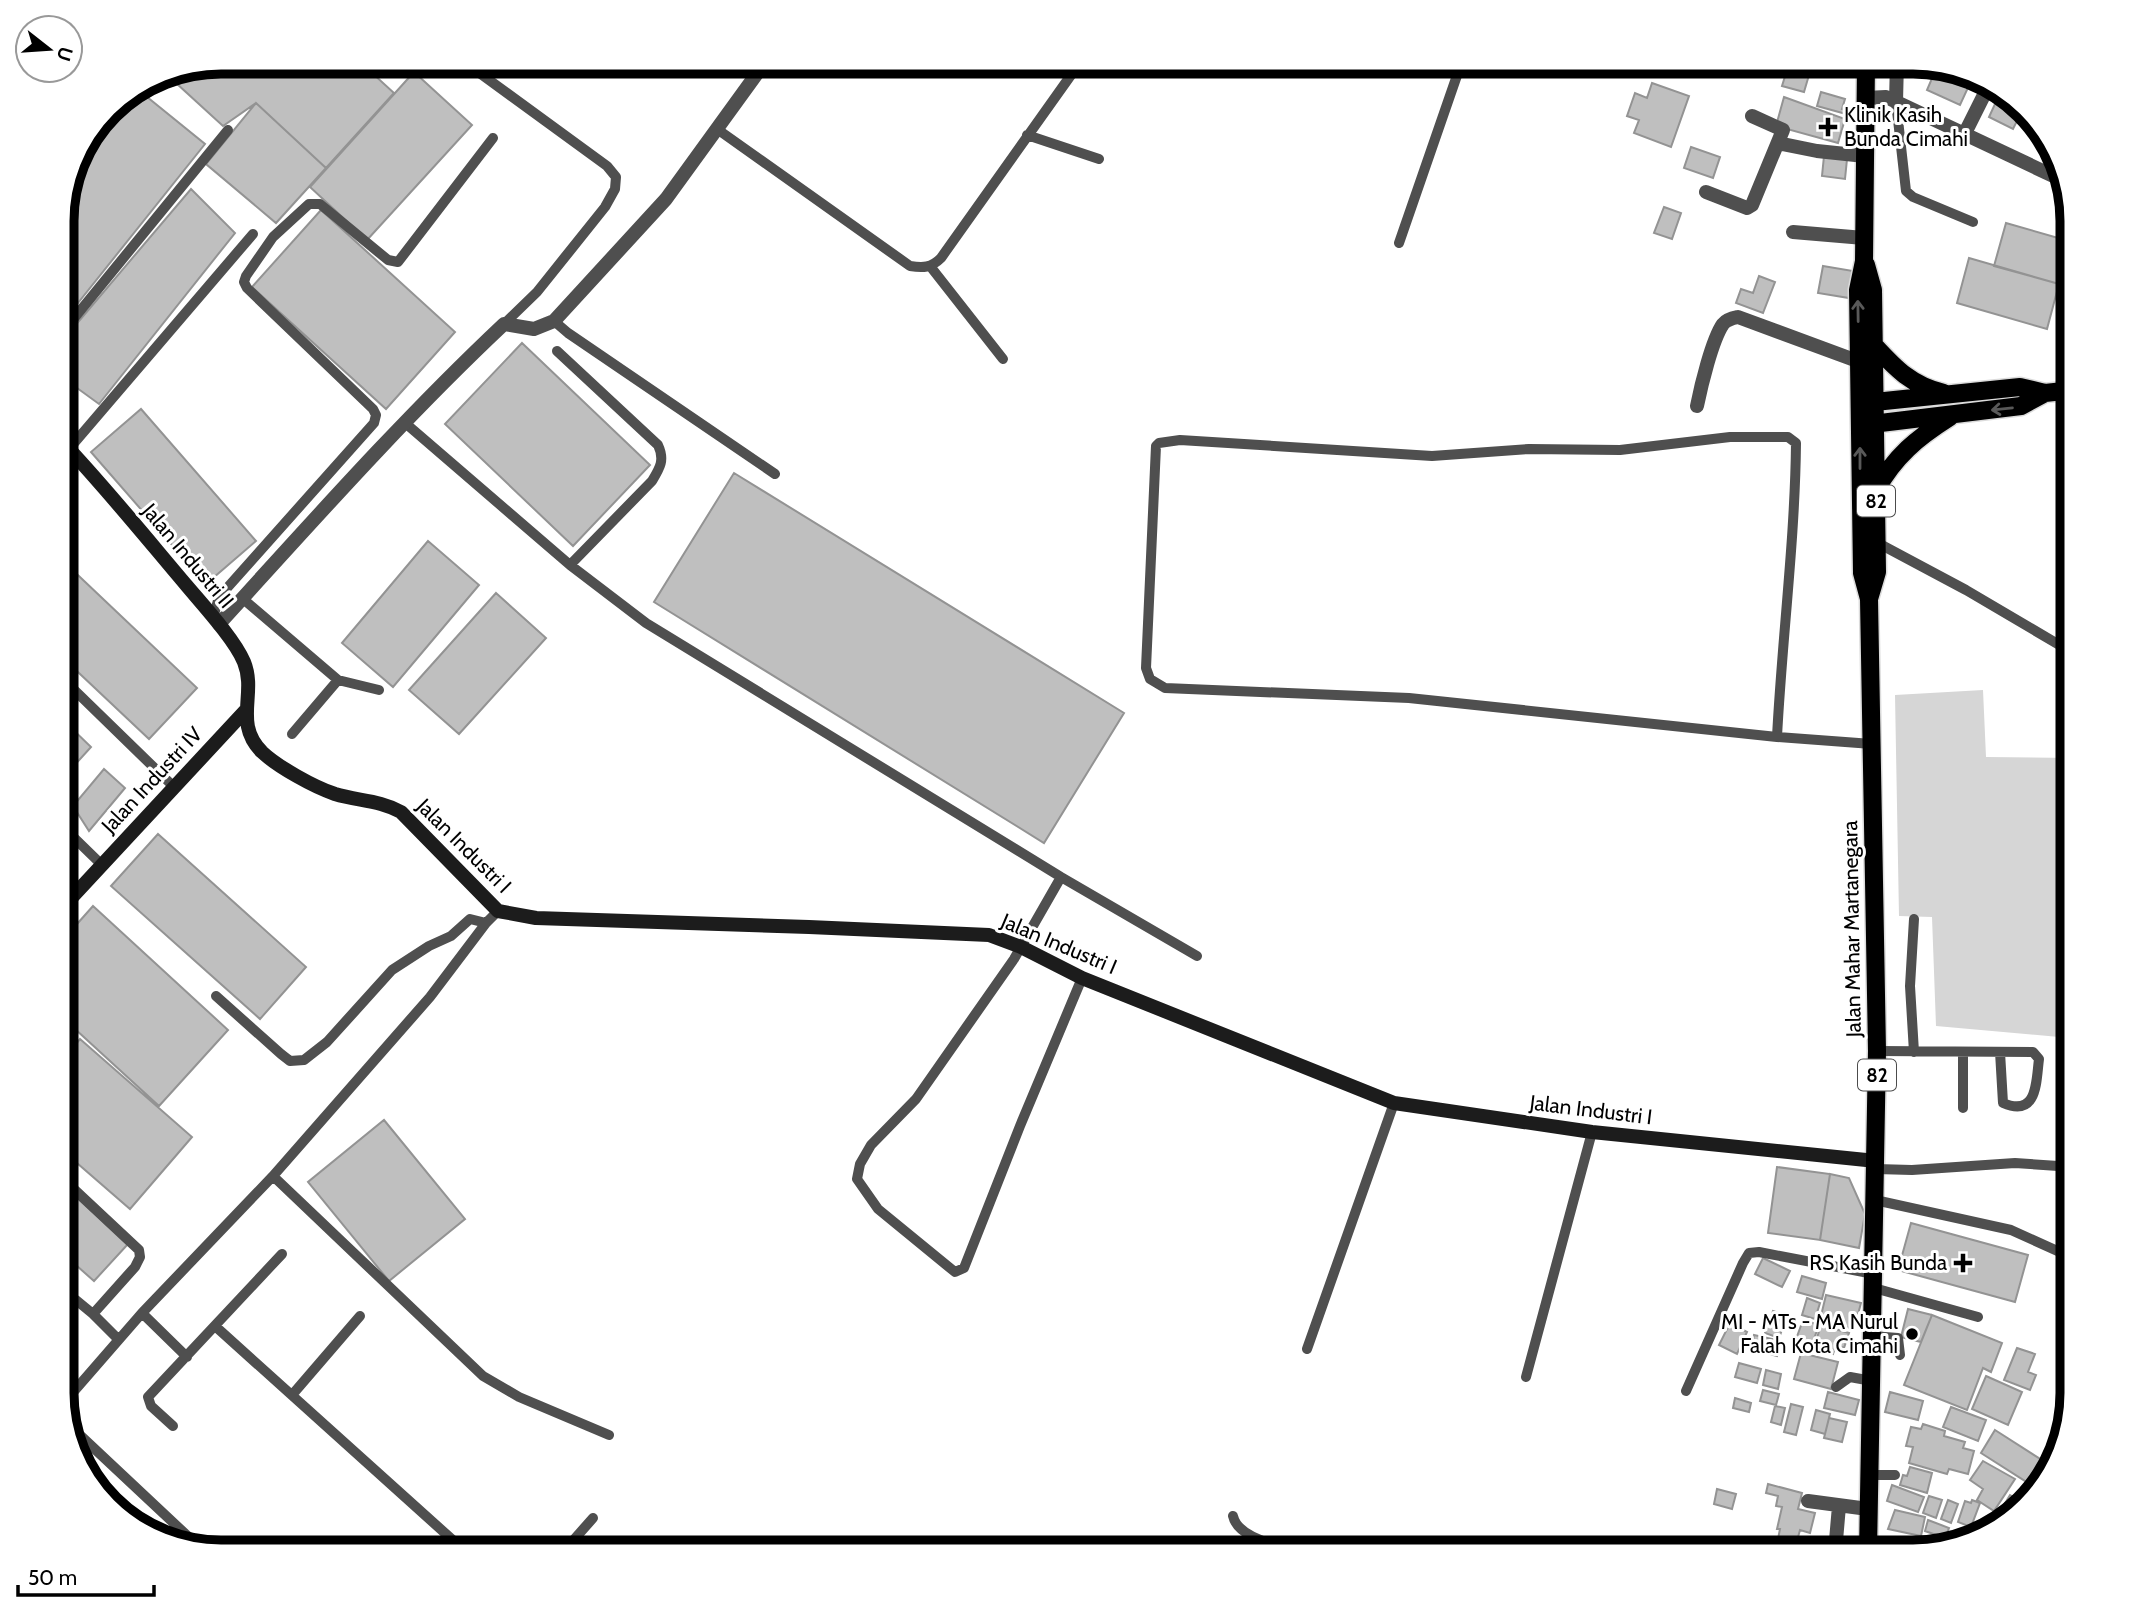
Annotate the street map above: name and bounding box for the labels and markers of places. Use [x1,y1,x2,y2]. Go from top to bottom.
place label: Klinik Kasih Bunda Cimahi [1844,102,1968,151]
marker: Klinik Kasih Bunda Cimahi [1818,117,1838,137]
place label: RS Kasih Bunda [1809,1250,1947,1275]
marker: RS Kasih Bunda [1953,1253,1973,1273]
place label: MI - MTs - MA Nurul Falah Kota Cimahi [1721,1309,1898,1358]
marker: MI - MTs - MA Nurul Falah Kota Cimahi [1904,1326,1920,1342]

